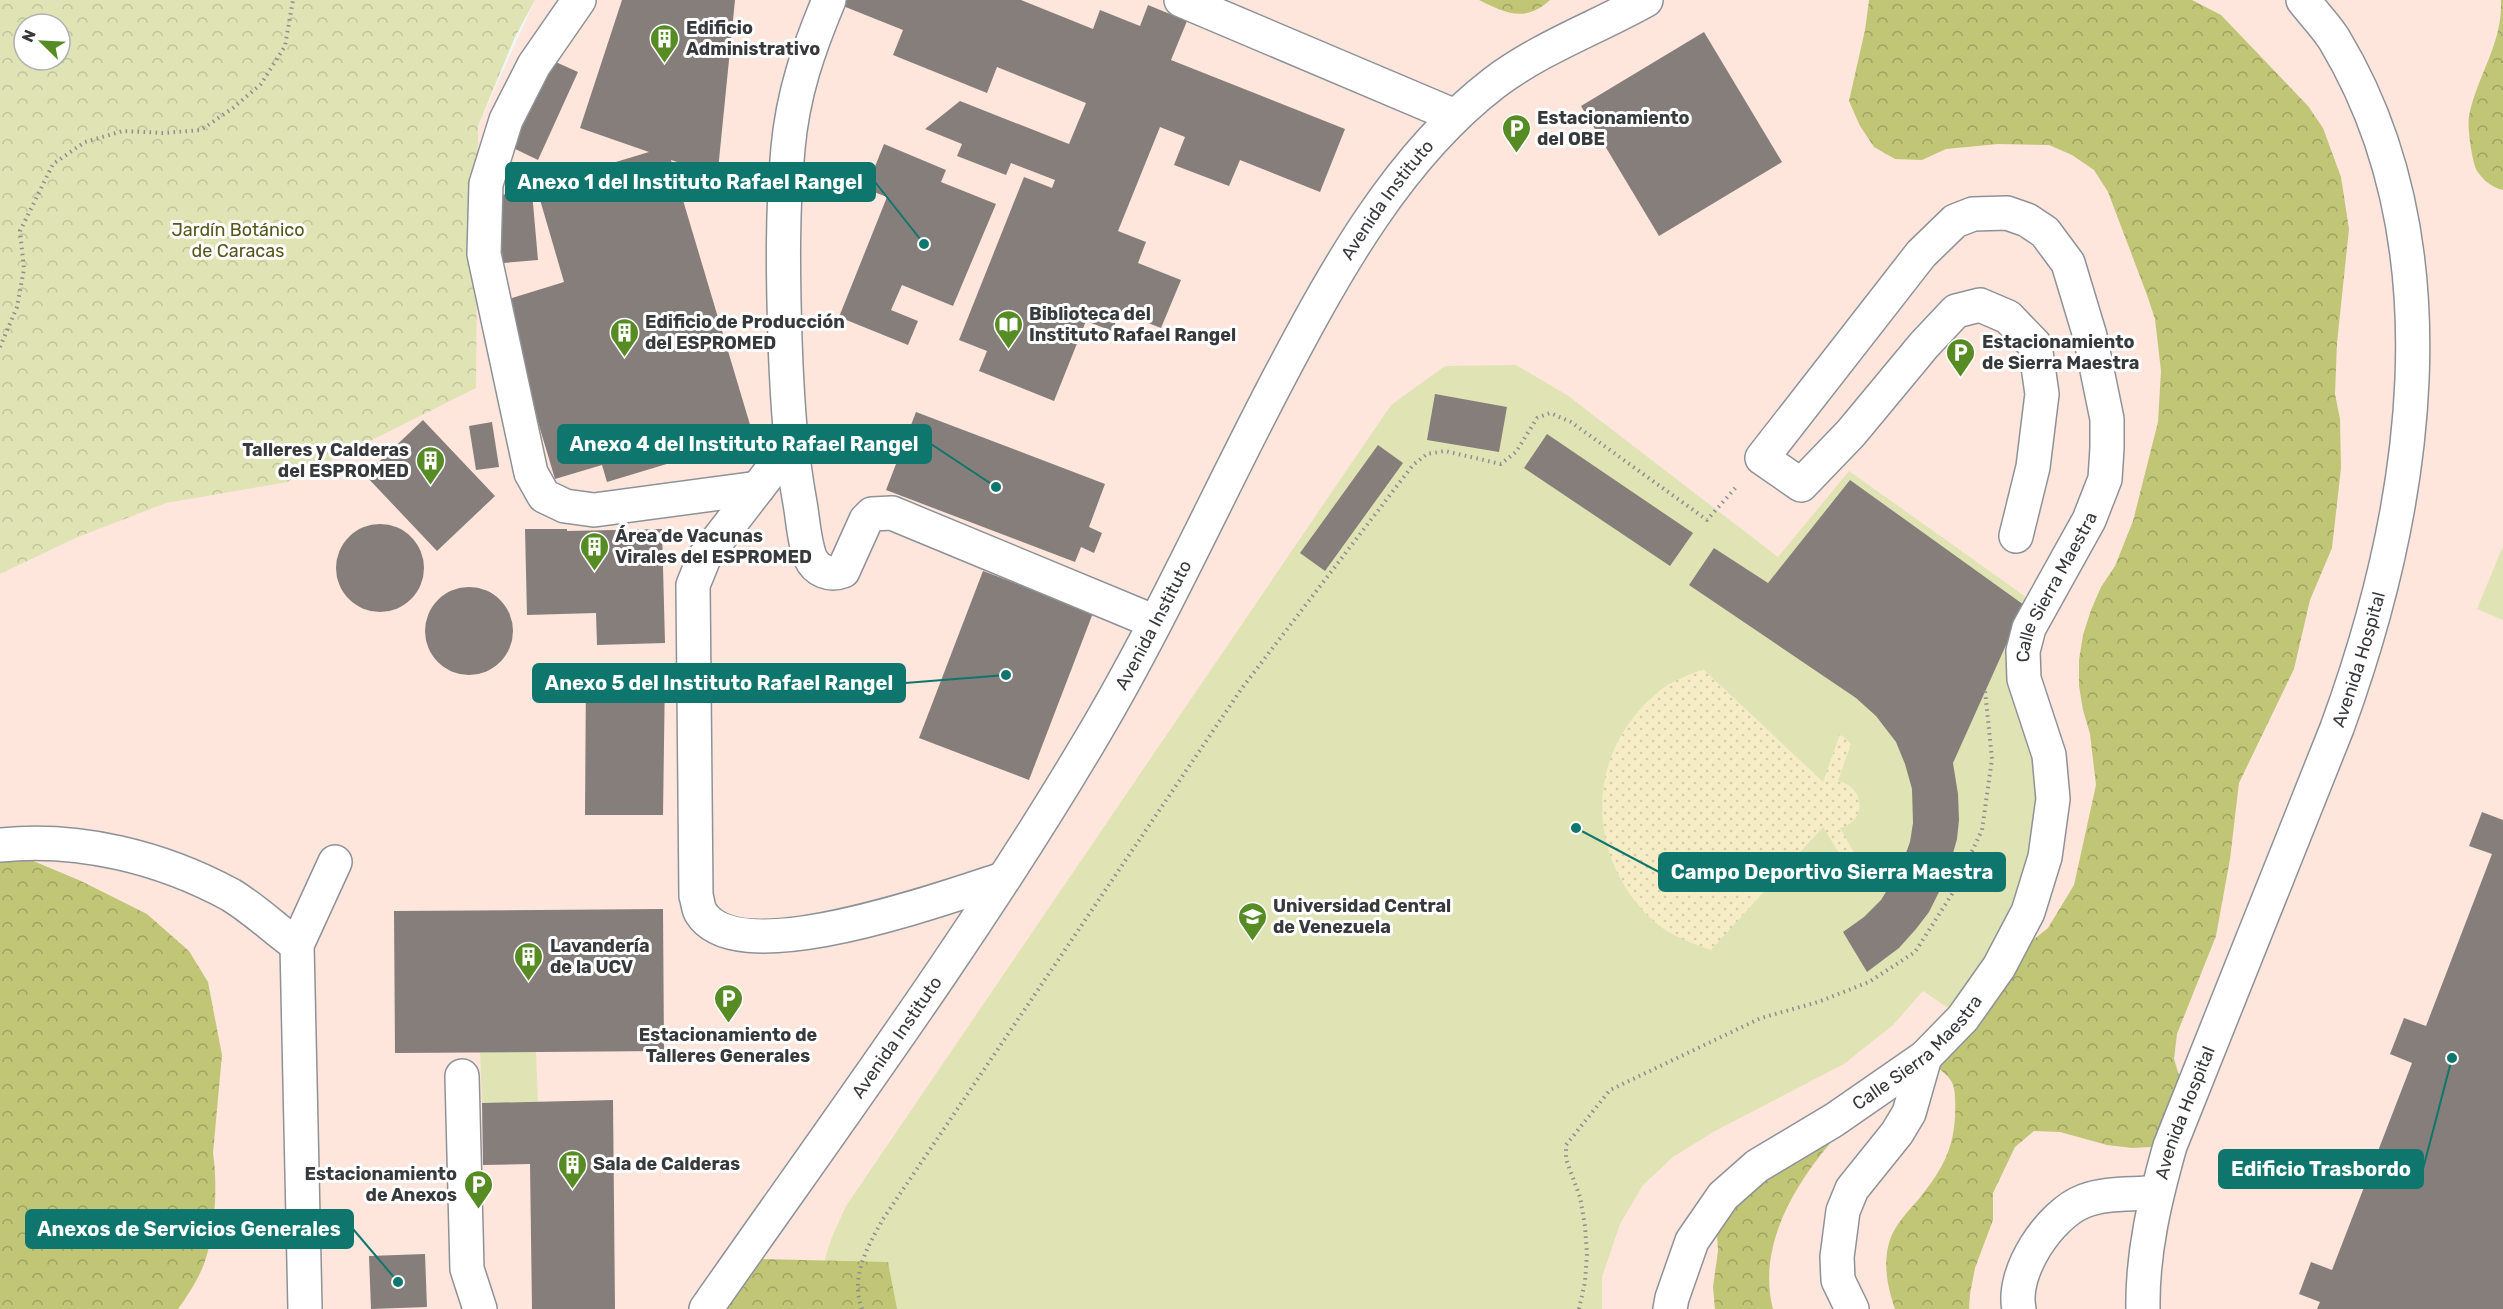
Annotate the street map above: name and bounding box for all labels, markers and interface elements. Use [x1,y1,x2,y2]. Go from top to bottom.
north arrow [12,12,72,72]
place label: Edificio Administrativo [686,17,820,60]
building icon: Edificio Administrativo [649,22,681,64]
text: N [18,27,40,45]
place label: Estacionamiento del OBE [1537,107,1690,150]
parking icon: Estacionamiento del OBE [1500,112,1532,154]
street label: Avenida Instituto [1336,135,1438,264]
callout: Anexo 1 del Instituto Rafael Rangel [506,163,875,201]
text: Anexo 1 del Instituto Rafael Rangel [517,170,863,194]
park label: Jardín Botánico de Caracas [171,219,305,262]
place label: Biblioteca del Instituto Rafael Rangel [1029,303,1236,346]
library icon: Biblioteca del Instituto Rafael Rangel [992,308,1024,350]
place label: Edificio de Producción del ESPROMED [645,311,845,354]
building icon: Edificio de Producción del ESPROMED [608,316,640,358]
place label: Estacionamiento de Sierra Maestra [1982,331,2139,374]
parking icon: Estacionamiento de Sierra Maestra [1945,336,1977,378]
callout: Anexo 4 del Instituto Rafael Rangel [558,425,931,463]
text: Anexo 4 del Instituto Rafael Rangel [570,432,919,456]
place label: Talleres y Calderas del ESPROMED [242,439,409,482]
building icon: Talleres y Calderas del ESPROMED [414,444,446,486]
street label: Calle Sierra Maestra [2012,509,2102,663]
place label: Área de Vacunas Virales del ESPROMED [615,525,812,568]
building icon: Área de Vacunas Virales del ESPROMED [578,530,610,572]
street label: Avenida Instituto [1110,557,1196,694]
street label: Avenida Hospital [2327,589,2390,730]
callout: Anexo 5 del Instituto Rafael Rangel [533,664,905,702]
text: Anexo 5 del Instituto Rafael Rangel [545,671,893,695]
callout: Campo Deportivo Sierra Maestra [1659,853,2005,891]
text: Campo Deportivo Sierra Maestra [1671,860,1993,884]
place label: Universidad Central de Venezuela [1273,895,1451,938]
school or university icon: Universidad Central de Venezuela [1236,900,1268,942]
place label: Lavandería de la UCV [550,935,650,978]
building icon: Lavandería de la UCV [513,940,545,982]
street label: Avenida Instituto [847,972,947,1103]
parking icon: Estacionamiento de Talleres Generales [712,982,744,1024]
street label: Calle Sierra Maestra [1848,991,1987,1115]
place label: Estacionamiento de Talleres Generales [639,1024,818,1067]
street label: Avenida Hospital [2150,1043,2220,1182]
building icon: Sala de Calderas [556,1148,588,1190]
callout: Edificio Trasbordo [2219,1150,2423,1188]
place label: Sala de Calderas [593,1153,740,1175]
text: Edificio Trasbordo [2231,1157,2411,1181]
place label: Estacionamiento de Anexos [304,1163,457,1206]
parking icon: Estacionamiento de Anexos [462,1168,494,1210]
callout: Anexos de Servicios Generales [26,1210,353,1248]
text: Anexos de Servicios Generales [37,1217,341,1241]

